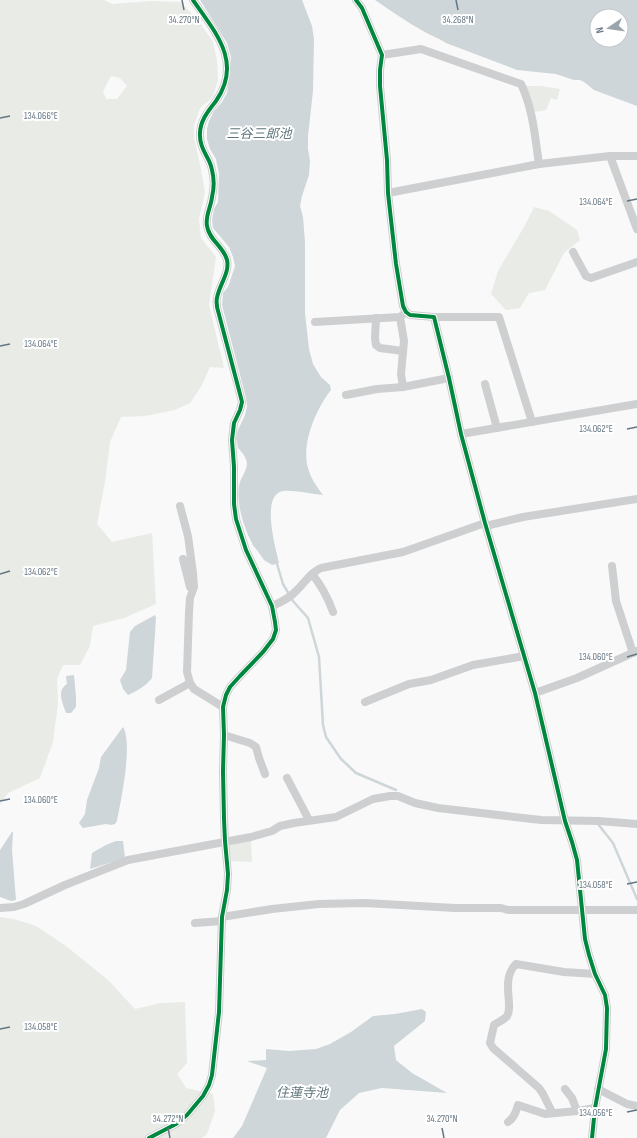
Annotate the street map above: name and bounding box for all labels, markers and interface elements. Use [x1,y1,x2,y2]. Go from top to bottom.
north arrow [589,8,629,48]
text: 34.270°N [168,14,200,26]
text: 34.268°N [442,14,474,26]
text: N [593,26,607,34]
text: 134.066°E [24,110,58,122]
water label: 三谷三郎池 [226,126,293,142]
text: 134.064°E [579,196,613,208]
text: 134.064°E [24,338,58,350]
text: 134.062°E [579,423,613,435]
text: 134.062°E [24,566,58,578]
text: 134.060°E [579,651,613,663]
text: 134.060°E [24,794,58,806]
text: 134.058°E [579,879,613,891]
text: 134.058°E [24,1021,58,1033]
water label: 住蓮寺池 [276,1085,330,1101]
text: 134.056°E [579,1107,613,1119]
text: 34.272°N [153,1113,183,1125]
text: 34.270°N [426,1113,458,1125]

